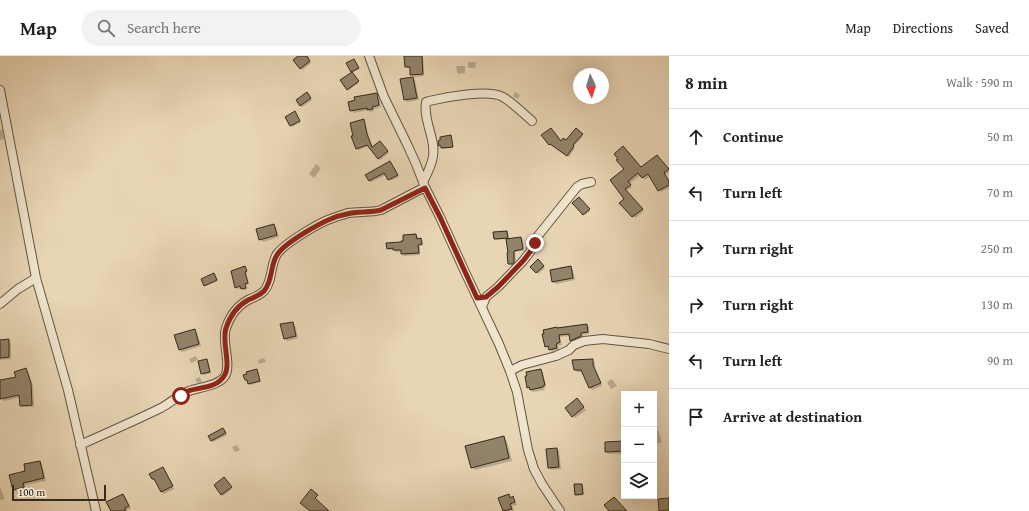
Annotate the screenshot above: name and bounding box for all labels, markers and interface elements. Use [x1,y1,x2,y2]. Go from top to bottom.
search box [81,10,361,46]
text: Map [20,14,57,42]
icon: search [95,17,117,39]
text: Search here [127,17,201,38]
text: Map [845,18,871,38]
text: Directions [893,18,953,38]
text: Saved [975,18,1009,38]
north arrow [573,68,609,104]
text: 8 min [685,70,727,95]
text: Walk · 590 m [946,73,1013,92]
icon: ahead [685,126,707,148]
text: Continue [723,126,784,147]
text: 50 m [987,127,1013,146]
icon: left [685,182,707,204]
text: Turn left [723,182,782,203]
text: 70 m [987,183,1013,202]
route end [526,234,544,252]
icon: right [685,238,707,260]
text: Turn right [723,238,794,259]
text: 250 m [981,239,1013,258]
icon: right [685,294,707,316]
text: Turn right [723,294,794,315]
text: 130 m [981,295,1013,314]
icon: left [685,350,707,372]
text: Turn left [723,350,782,371]
text: 90 m [987,351,1013,370]
route start [172,387,190,405]
map controls [621,391,657,499]
button: + [621,391,657,427]
icon: arrive [685,406,707,428]
text: Arrive at destination [723,406,862,427]
button: − [621,427,657,463]
button: layers [621,463,657,499]
scale bar [12,483,106,502]
text: 100 m [18,484,45,500]

